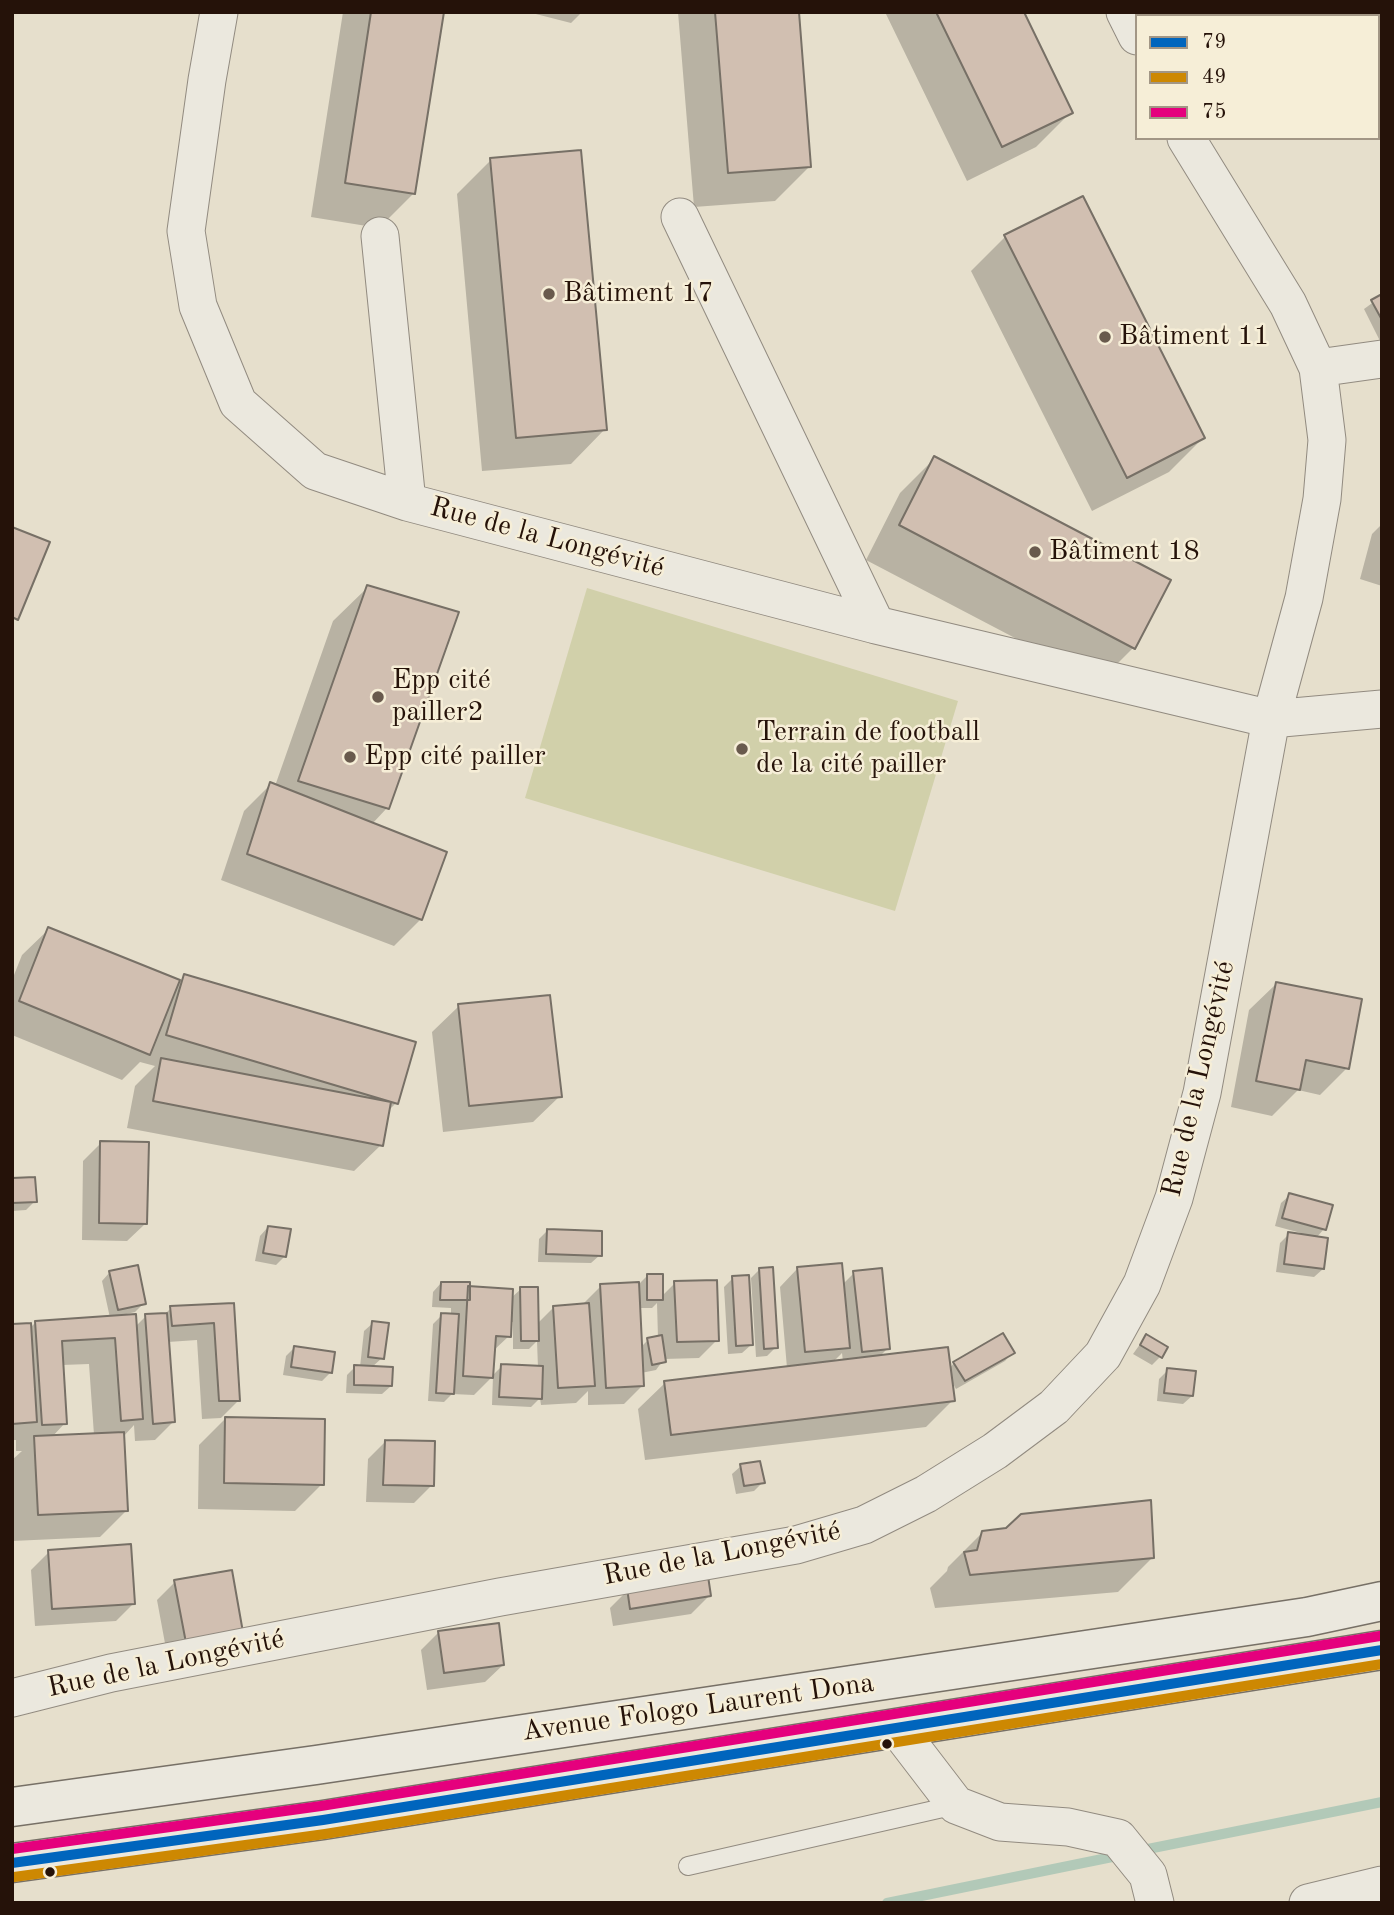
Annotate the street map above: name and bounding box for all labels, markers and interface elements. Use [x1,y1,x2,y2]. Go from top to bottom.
legend [1135,14,1380,140]
text: 79 [1202,32,1226,53]
text: 49 [1202,67,1226,88]
text: 75 [1202,102,1226,123]
place label: Bâtiment 17 [563,277,714,311]
marker: Bâtiment 17 [541,286,557,302]
place label: Bâtiment 11 [1119,320,1270,354]
marker: Bâtiment 11 [1097,329,1113,345]
street label: Rue de la Longévité [426,491,668,585]
place label: Bâtiment 18 [1049,535,1200,569]
marker: Bâtiment 18 [1027,544,1043,560]
place label: Epp cité pailler2 [392,664,491,730]
marker: Epp cité pailler2 [370,689,386,705]
place label: Terrain de football de la cité pailler [756,716,980,782]
place label: Epp cité pailler [364,740,546,774]
marker: Terrain de football de la cité pailler [734,741,750,757]
marker: Epp cité pailler [342,749,358,765]
street label: Rue de la Longévité [1156,958,1242,1200]
street label: Rue de la Longévité [600,1515,844,1593]
street label: Rue de la Longévité [45,1622,287,1706]
street label: Avenue Fologo Laurent Dona [520,1667,876,1749]
unlabelled marker [880,1737,894,1751]
unlabelled marker [43,1865,57,1879]

